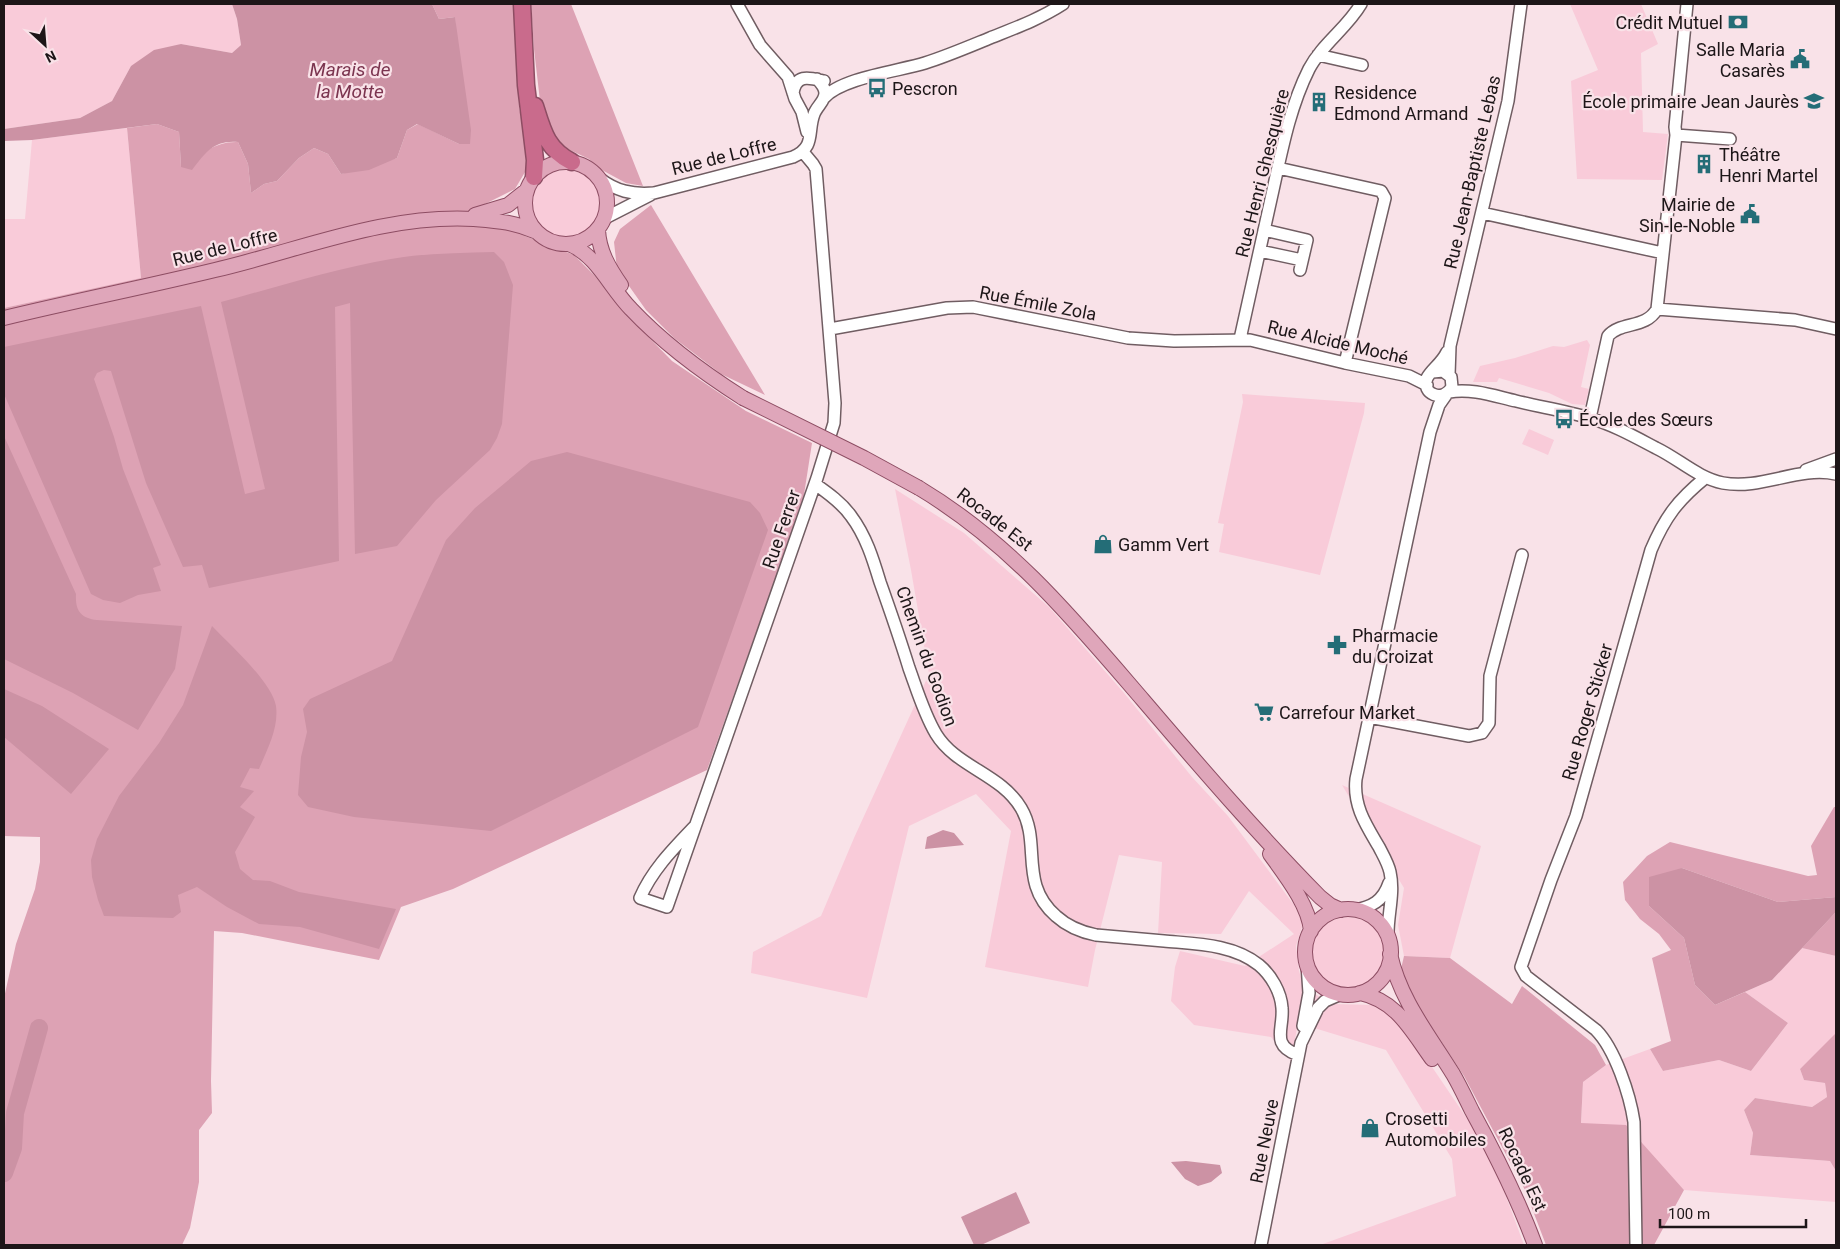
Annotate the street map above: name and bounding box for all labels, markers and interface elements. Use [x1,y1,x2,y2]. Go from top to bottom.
bank icon: Crédit Mutuel [1727,11,1749,33]
place label: Crédit Mutuel [1616,12,1723,33]
north arrow [20,20,70,70]
place label: Salle Maria Casarès [1696,39,1785,81]
text: N [43,47,59,66]
public building icon: Salle Maria Casarès [1789,48,1811,70]
water label: Marais de la Motte [310,58,391,103]
street label: Rue Jean-Baptiste Lebas [1439,73,1505,271]
bus stop icon: Pescron [866,77,888,99]
place label: Pescron [892,78,958,99]
place label: Residence Edmond Armand [1334,82,1468,124]
street label: Rue Henri Ghesquière [1231,87,1293,259]
school or university icon: École primaire Jean Jaurès [1803,90,1825,112]
building icon: Residence Edmond Armand [1308,91,1330,113]
place label: École primaire Jean Jaurès [1582,91,1799,112]
street label: Rue de Loffre [669,133,779,179]
place label: Théâtre Henri Martel [1719,144,1818,186]
building icon: Théâtre Henri Martel [1693,153,1715,175]
place label: Mairie de Sin-le-Noble [1639,194,1735,236]
public building icon: Mairie de Sin-le-Noble [1739,203,1761,225]
street label: Rue de Loffre [170,224,280,270]
street label: Rue Émile Zola [978,281,1098,325]
street label: Rue Alcide Moché [1265,316,1411,368]
bus stop icon: École des Sœurs [1553,408,1575,430]
place label: École des Sœurs [1579,409,1713,430]
street label: Rocade Est [953,483,1037,555]
street label: Rue Ferrer [758,487,804,571]
shop icon: Gamm Vert [1092,533,1114,555]
place label: Gamm Vert [1118,534,1209,555]
street label: Chemin du Godion [892,583,962,729]
place label: Pharmacie du Croizat [1352,625,1438,667]
pharmacy icon: Pharmacie du Croizat [1326,634,1348,656]
street label: Rue Roger Sticker [1557,641,1617,783]
supermarket icon: Carrefour Market [1253,701,1275,723]
place label: Carrefour Market [1279,702,1415,723]
street label: Rue Neuve [1246,1097,1282,1185]
place label: Crosetti Automobiles [1385,1108,1486,1150]
shop icon: Crosetti Automobiles [1359,1117,1381,1139]
street label: Rocade Est [1494,1124,1552,1214]
scale bar [1660,1196,1806,1228]
text: 100 m [1668,1205,1710,1223]

